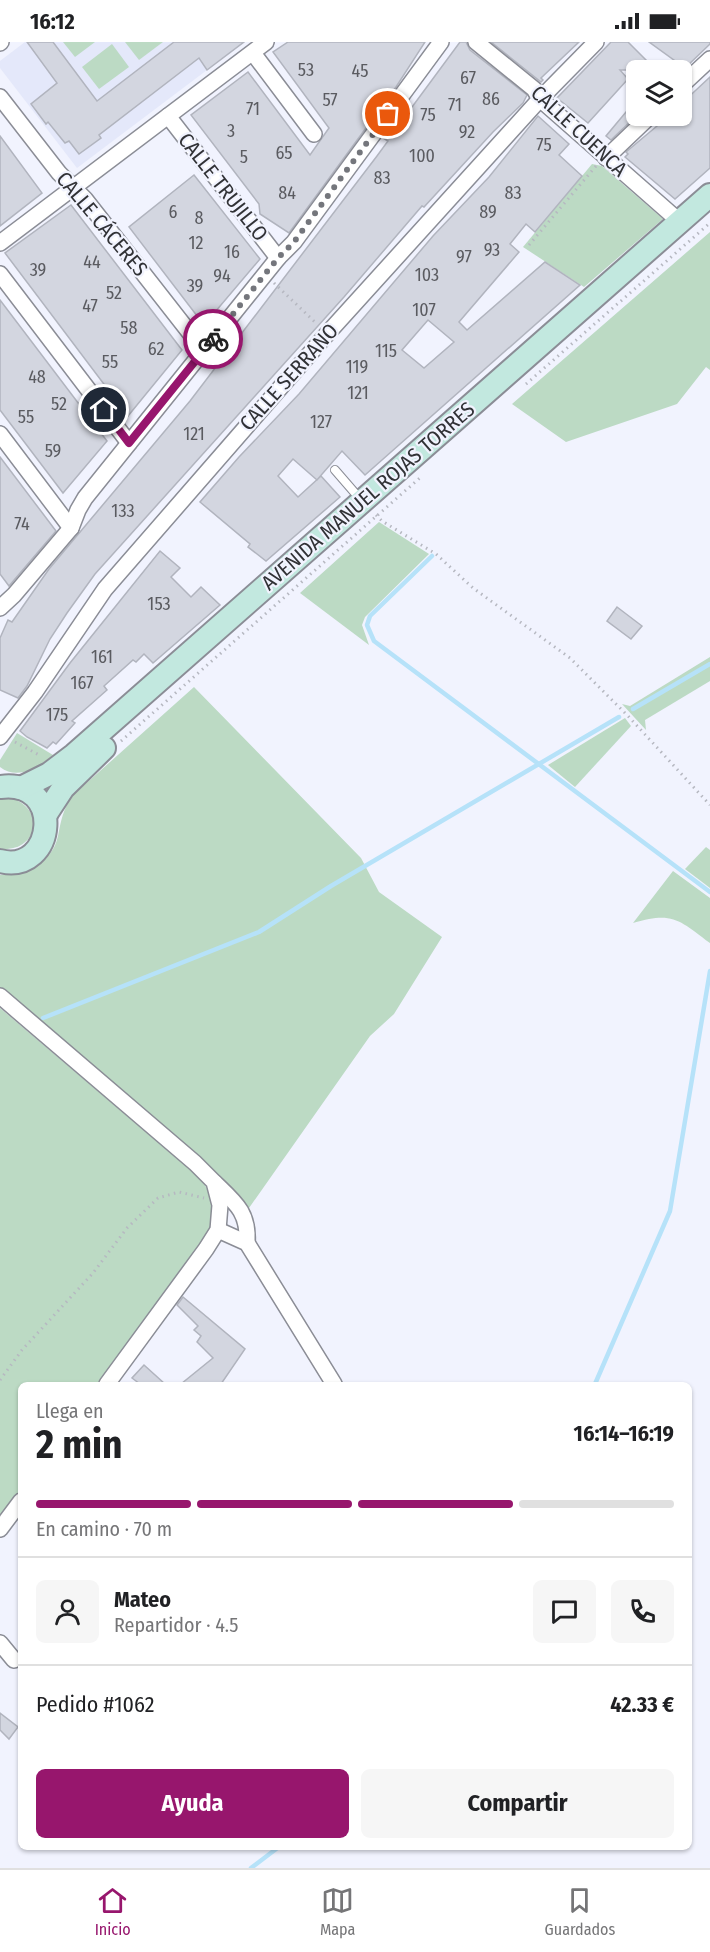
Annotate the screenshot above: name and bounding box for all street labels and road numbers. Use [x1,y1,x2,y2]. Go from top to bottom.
street label: CALLE CUENCA [525,80,633,182]
street label: CALLE TRUJILLO [173,128,273,246]
street label: CALLE CÁCERES [51,166,153,282]
street label: CALLE SERRANO [234,318,344,436]
street label: AVENIDA MANUEL ROJAS TORRES [256,396,480,596]

